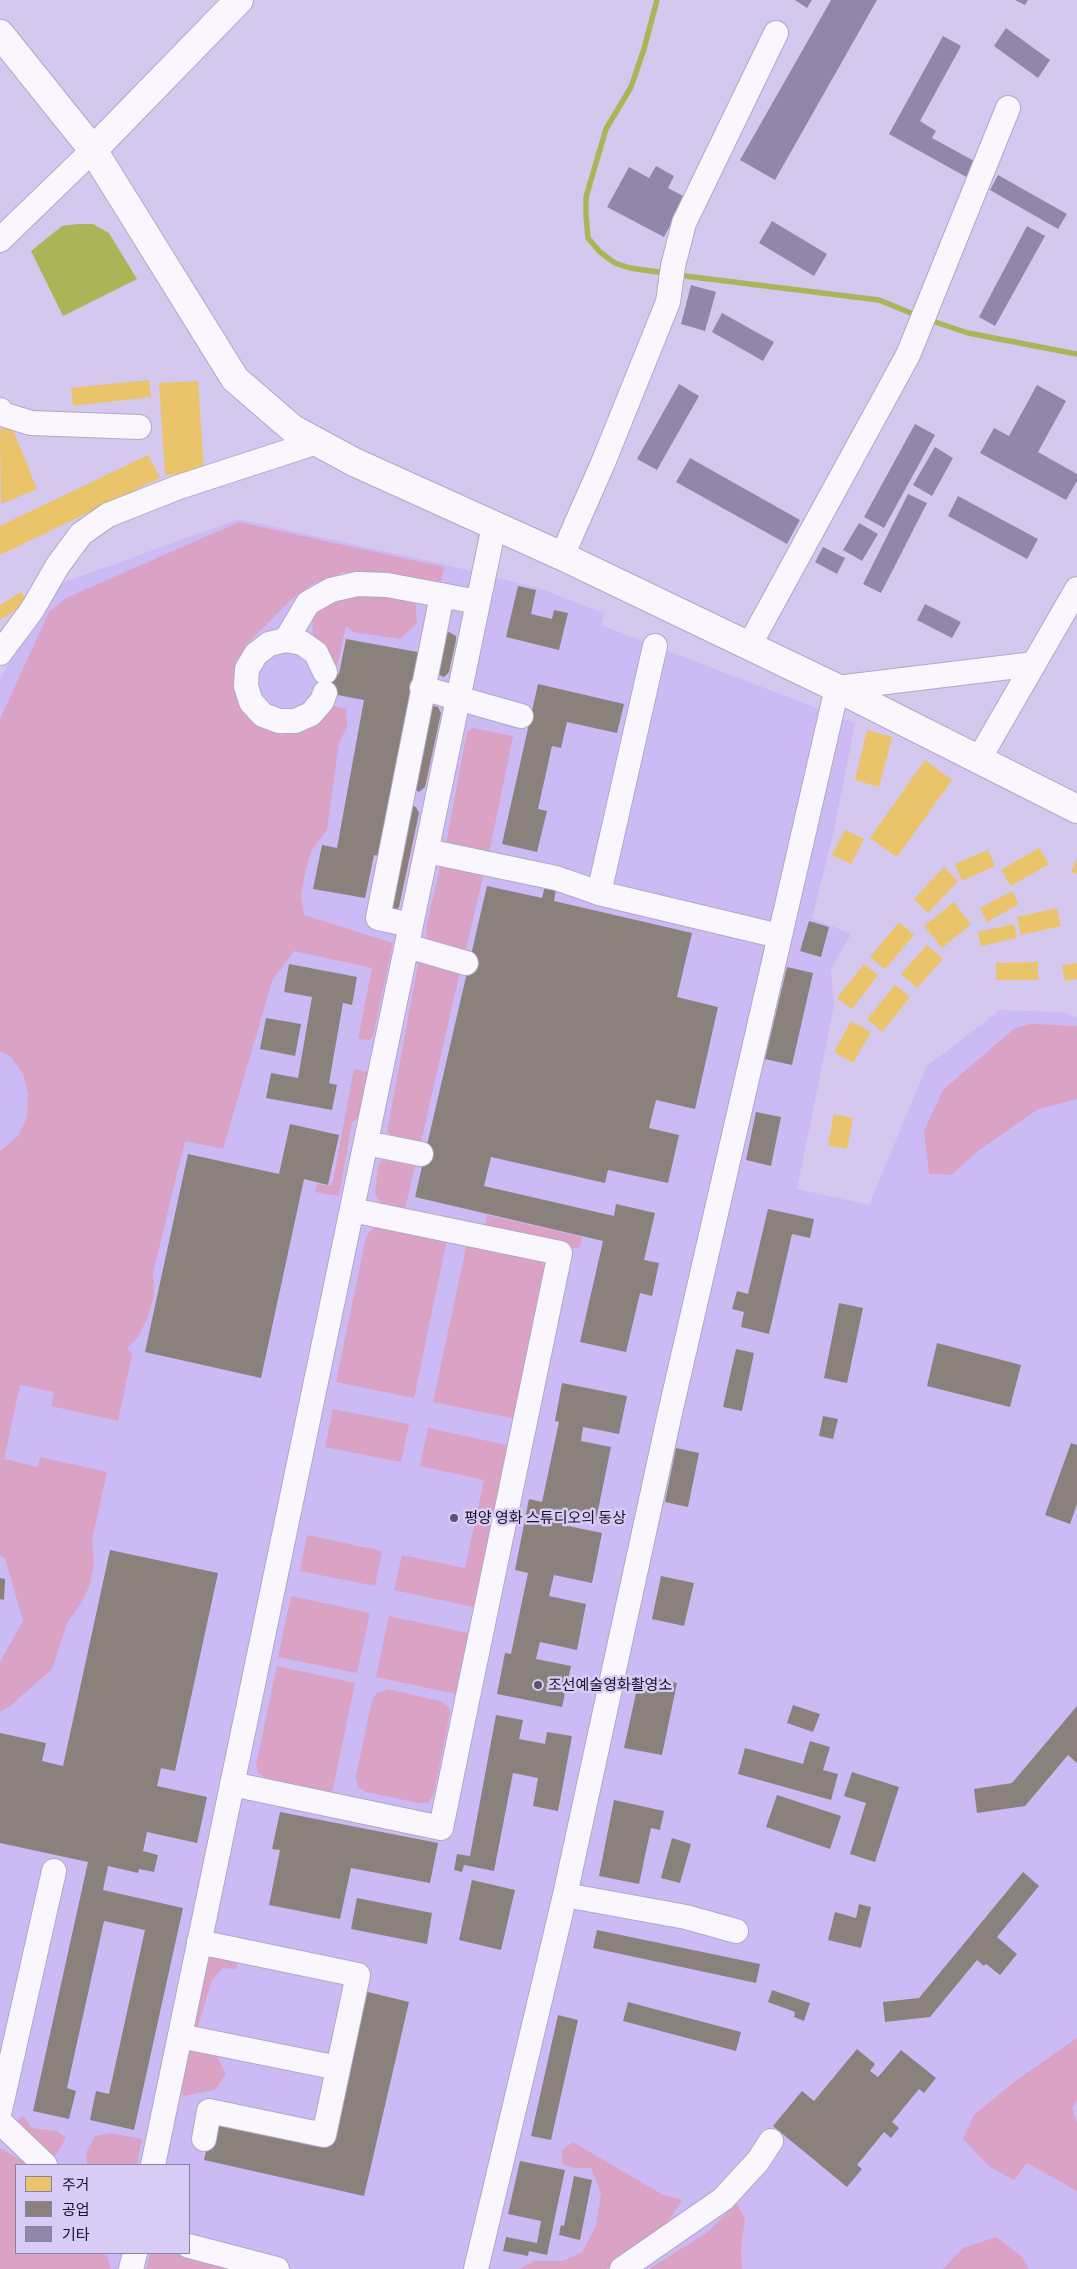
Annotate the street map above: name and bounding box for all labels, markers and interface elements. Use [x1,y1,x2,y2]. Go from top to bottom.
place label: 평양 영화 스튜디오의 동상 [464,1509,626,1527]
marker: 평양 영화 스튜디오의 동상 [448,1512,460,1524]
place label: 조선예술영화촬영소 [548,1676,672,1694]
marker: 조선예술영화촬영소 [532,1679,544,1691]
legend [15,2164,190,2254]
text: 주거 [62,2176,90,2193]
text: 공업 [62,2201,90,2218]
text: 기타 [62,2226,90,2243]

